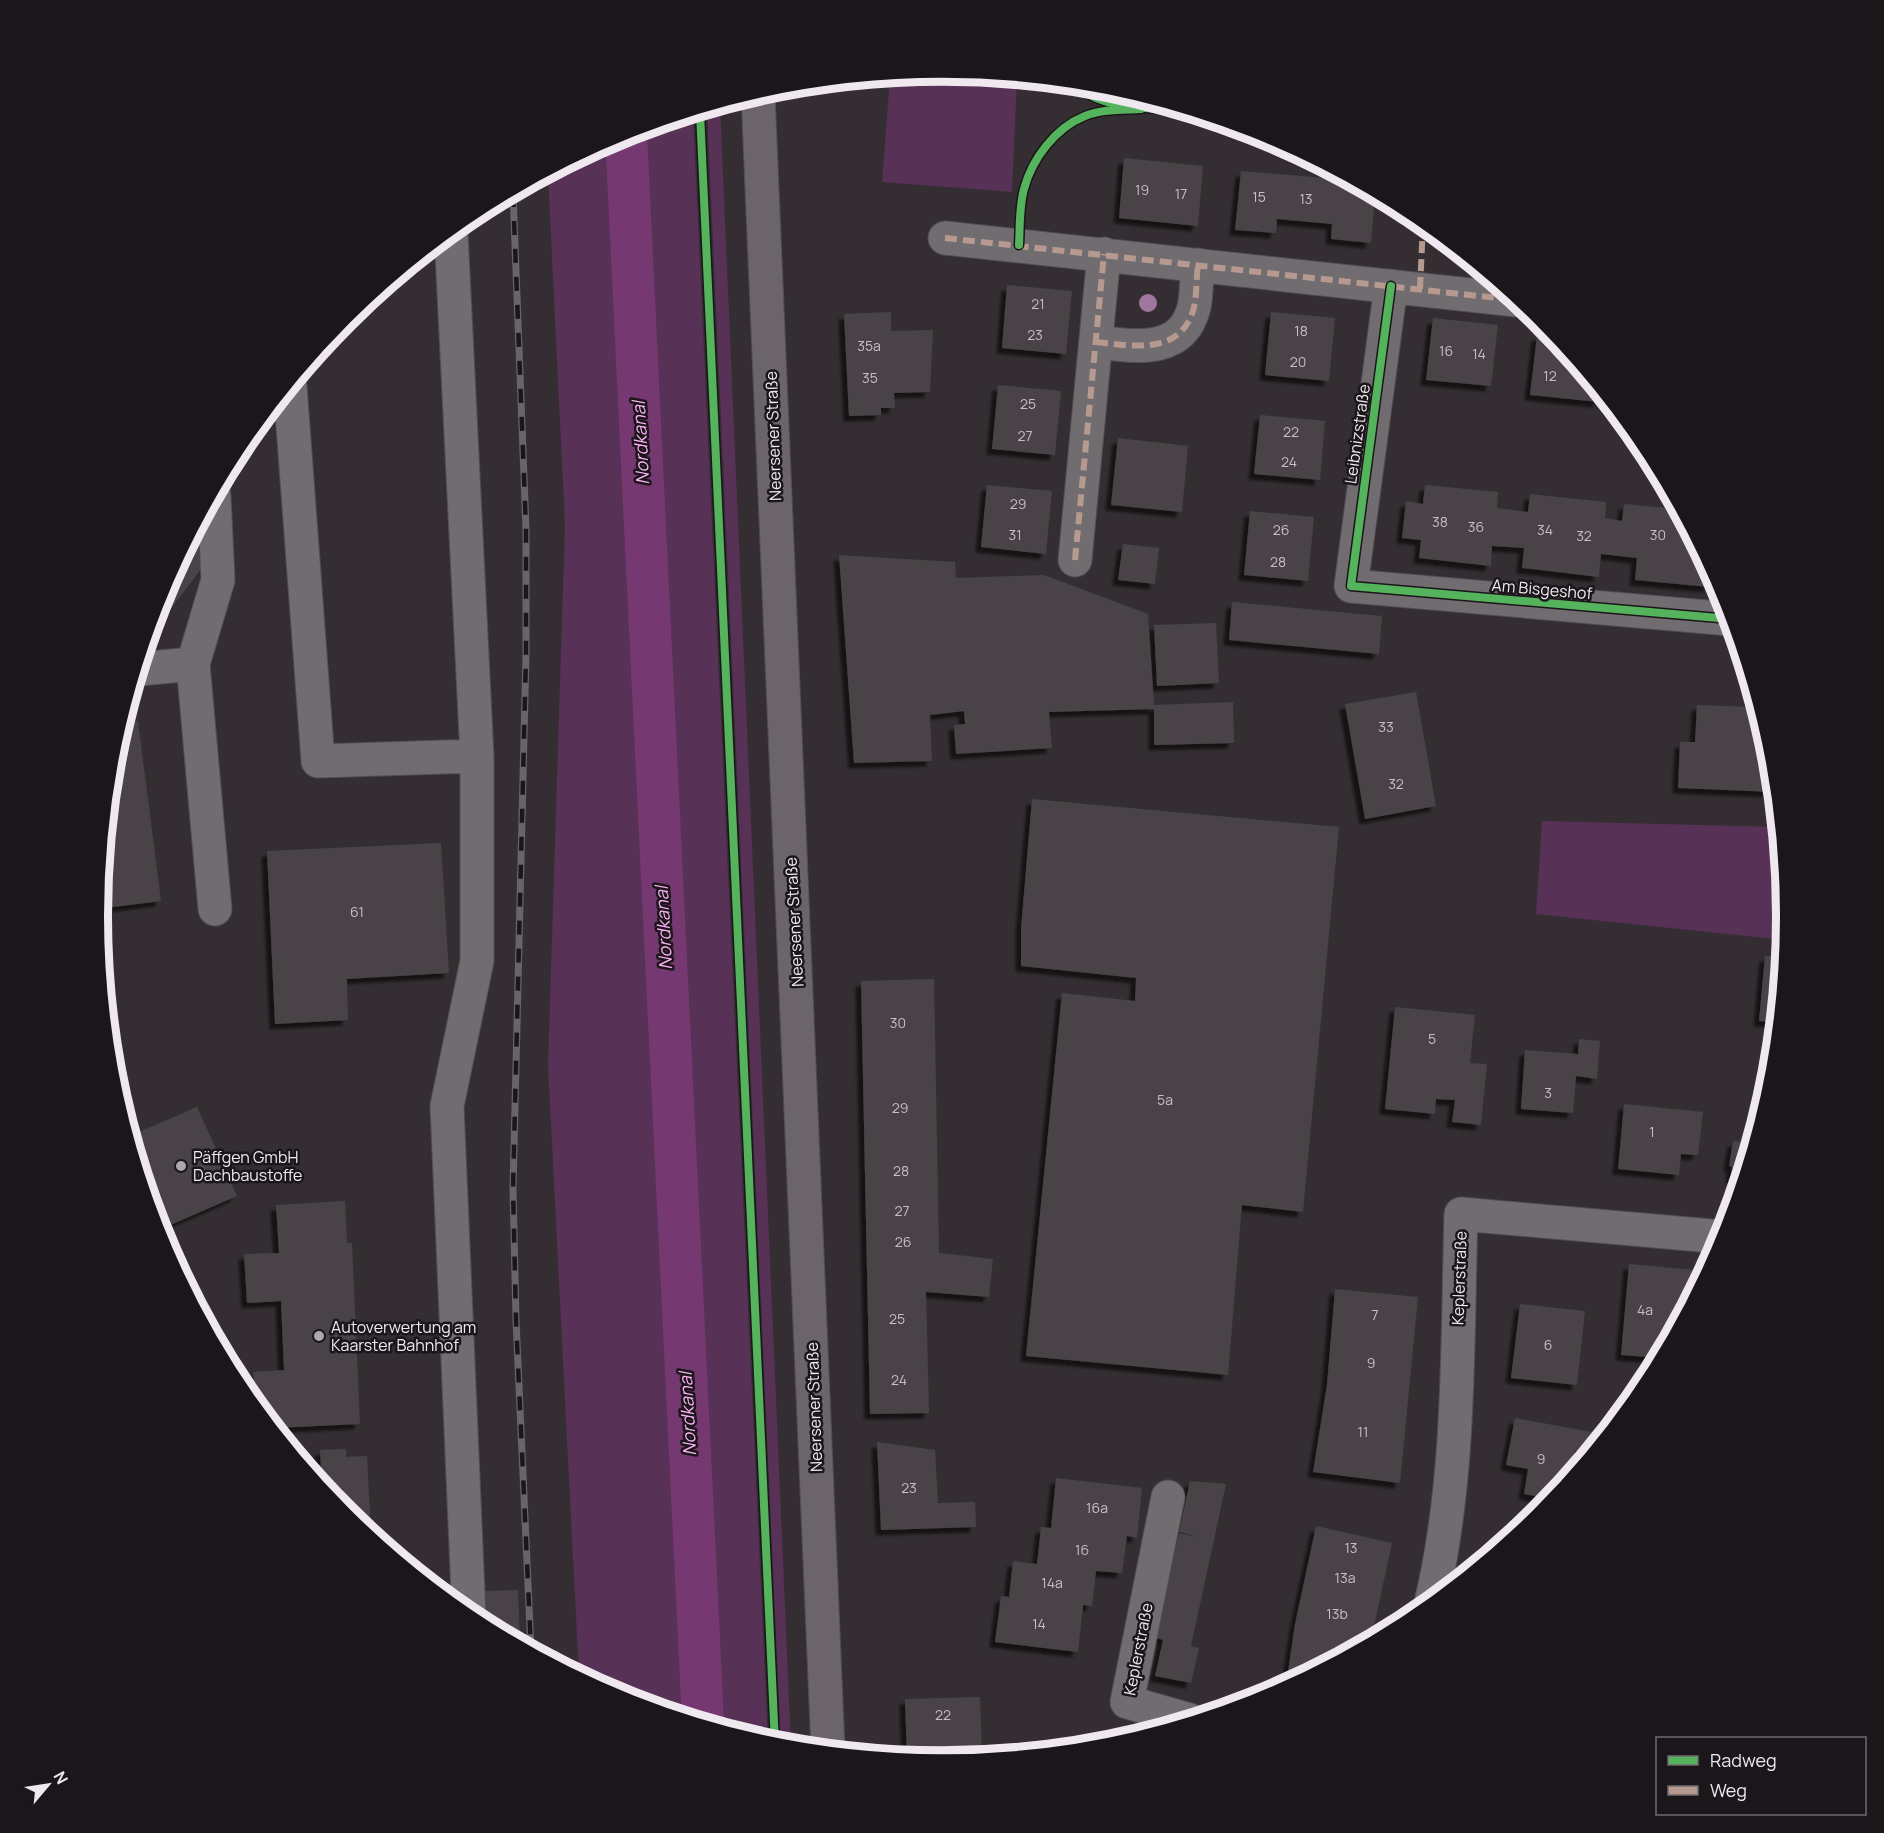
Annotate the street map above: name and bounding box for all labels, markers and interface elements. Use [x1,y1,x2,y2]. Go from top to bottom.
house number: 19 [1135,180,1149,199]
house number: 17 [1175,184,1187,203]
house number: 15 [1252,187,1266,206]
house number: 13 [1299,189,1313,208]
house number: 21 [1031,294,1045,313]
house number: 18 [1294,321,1308,340]
house number: 23 [1027,325,1043,344]
house number: 35a [857,336,881,355]
house number: 16 [1439,341,1453,360]
house number: 14 [1472,344,1486,363]
house number: 20 [1290,352,1306,371]
house number: 12 [1543,366,1557,385]
house number: 35 [862,368,878,387]
street label: Neersener Straße [760,371,786,501]
street label: Leibnizstraße [1339,383,1375,485]
house number: 25 [1020,394,1036,413]
water label: Nordkanal [626,398,654,486]
house number: 22 [1283,422,1299,441]
house number: 27 [1017,426,1033,445]
house number: 24 [1281,452,1297,471]
house number: 29 [1010,494,1026,513]
house number: 38 [1432,512,1448,531]
house number: 36 [1468,517,1484,536]
house number: 26 [1273,520,1289,539]
house number: 34 [1537,520,1553,539]
house number: 31 [1008,525,1022,544]
house number: 30 [1650,525,1666,544]
house number: 32 [1576,526,1592,545]
house number: 28 [1270,552,1286,571]
street label: Am Bisgeshof [1491,574,1593,604]
house number: 33 [1378,717,1394,736]
house number: 32 [1388,774,1404,793]
street label: Neersener Straße [780,857,808,987]
water label: Nordkanal [649,883,677,971]
house number: 61 [350,902,364,921]
house number: 30 [890,1013,906,1032]
house number: 5 [1428,1029,1436,1048]
house number: 3 [1544,1083,1552,1102]
house number: 5a [1157,1090,1173,1109]
house number: 29 [892,1098,908,1117]
house number: 1 [1649,1122,1655,1141]
place label: Päffgen GmbH Dachbaustoffe [193,1146,302,1186]
marker: Päffgen GmbH Dachbaustoffe [174,1159,188,1173]
house number: 28 [893,1161,909,1180]
house number: 27 [894,1201,910,1220]
street label: Keplerstraße [1446,1231,1472,1325]
house number: 26 [895,1232,911,1251]
house number: 4a [1637,1300,1653,1319]
house number: 7 [1371,1305,1379,1324]
house number: 25 [889,1309,905,1328]
place label: Autoverwertung am Kaarster Bahnhof [331,1316,476,1356]
marker: Autoverwertung am Kaarster Bahnhof [312,1329,326,1343]
house number: 6 [1544,1335,1552,1354]
street label: Neersener Straße [801,1342,827,1472]
house number: 9 [1367,1353,1375,1372]
water label: Nordkanal [673,1369,701,1457]
house number: 24 [891,1370,907,1389]
house number: 11 [1358,1422,1368,1441]
house number: 9 [1537,1449,1545,1468]
house number: 23 [901,1478,917,1497]
house number: 16a [1086,1498,1108,1517]
house number: 13 [1344,1538,1358,1557]
house number: 16 [1075,1540,1089,1559]
house number: 13a [1335,1568,1355,1587]
house number: 14a [1041,1573,1063,1592]
street label: Keplerstraße [1118,1601,1158,1697]
house number: 13b [1326,1604,1348,1623]
house number: 14 [1032,1614,1046,1633]
house number: 22 [935,1705,951,1724]
legend [1656,1737,1866,1815]
text: Radweg [1710,1748,1777,1772]
north arrow [18,1755,78,1815]
text: N [49,1767,74,1788]
text: Weg [1710,1778,1747,1802]

